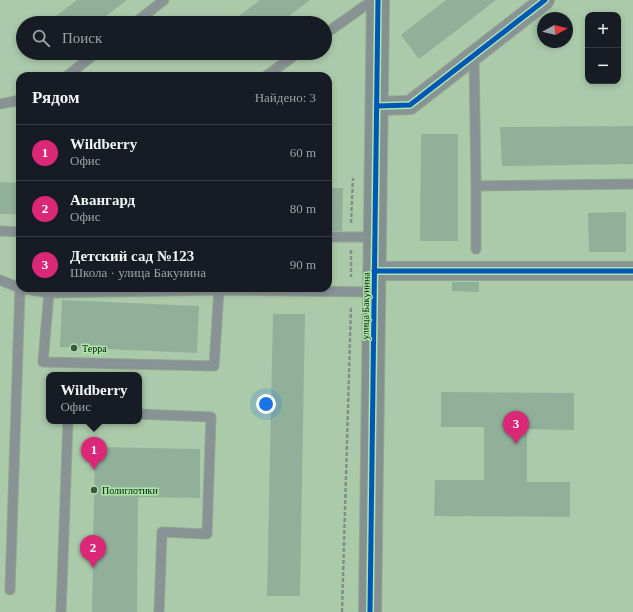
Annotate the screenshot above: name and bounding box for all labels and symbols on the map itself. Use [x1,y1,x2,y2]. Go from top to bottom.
north arrow [537,12,573,48]
street label: улица Бакунина [359,272,372,340]
marker: Терра [69,343,79,353]
place label: Терра [82,343,107,354]
your location [256,394,276,414]
pin: 3 [503,411,529,444]
pin: 1 [81,437,107,470]
marker: Полиглотики [89,485,99,495]
place label: Полиглотики [102,485,158,496]
pin: 2 [80,535,106,568]

